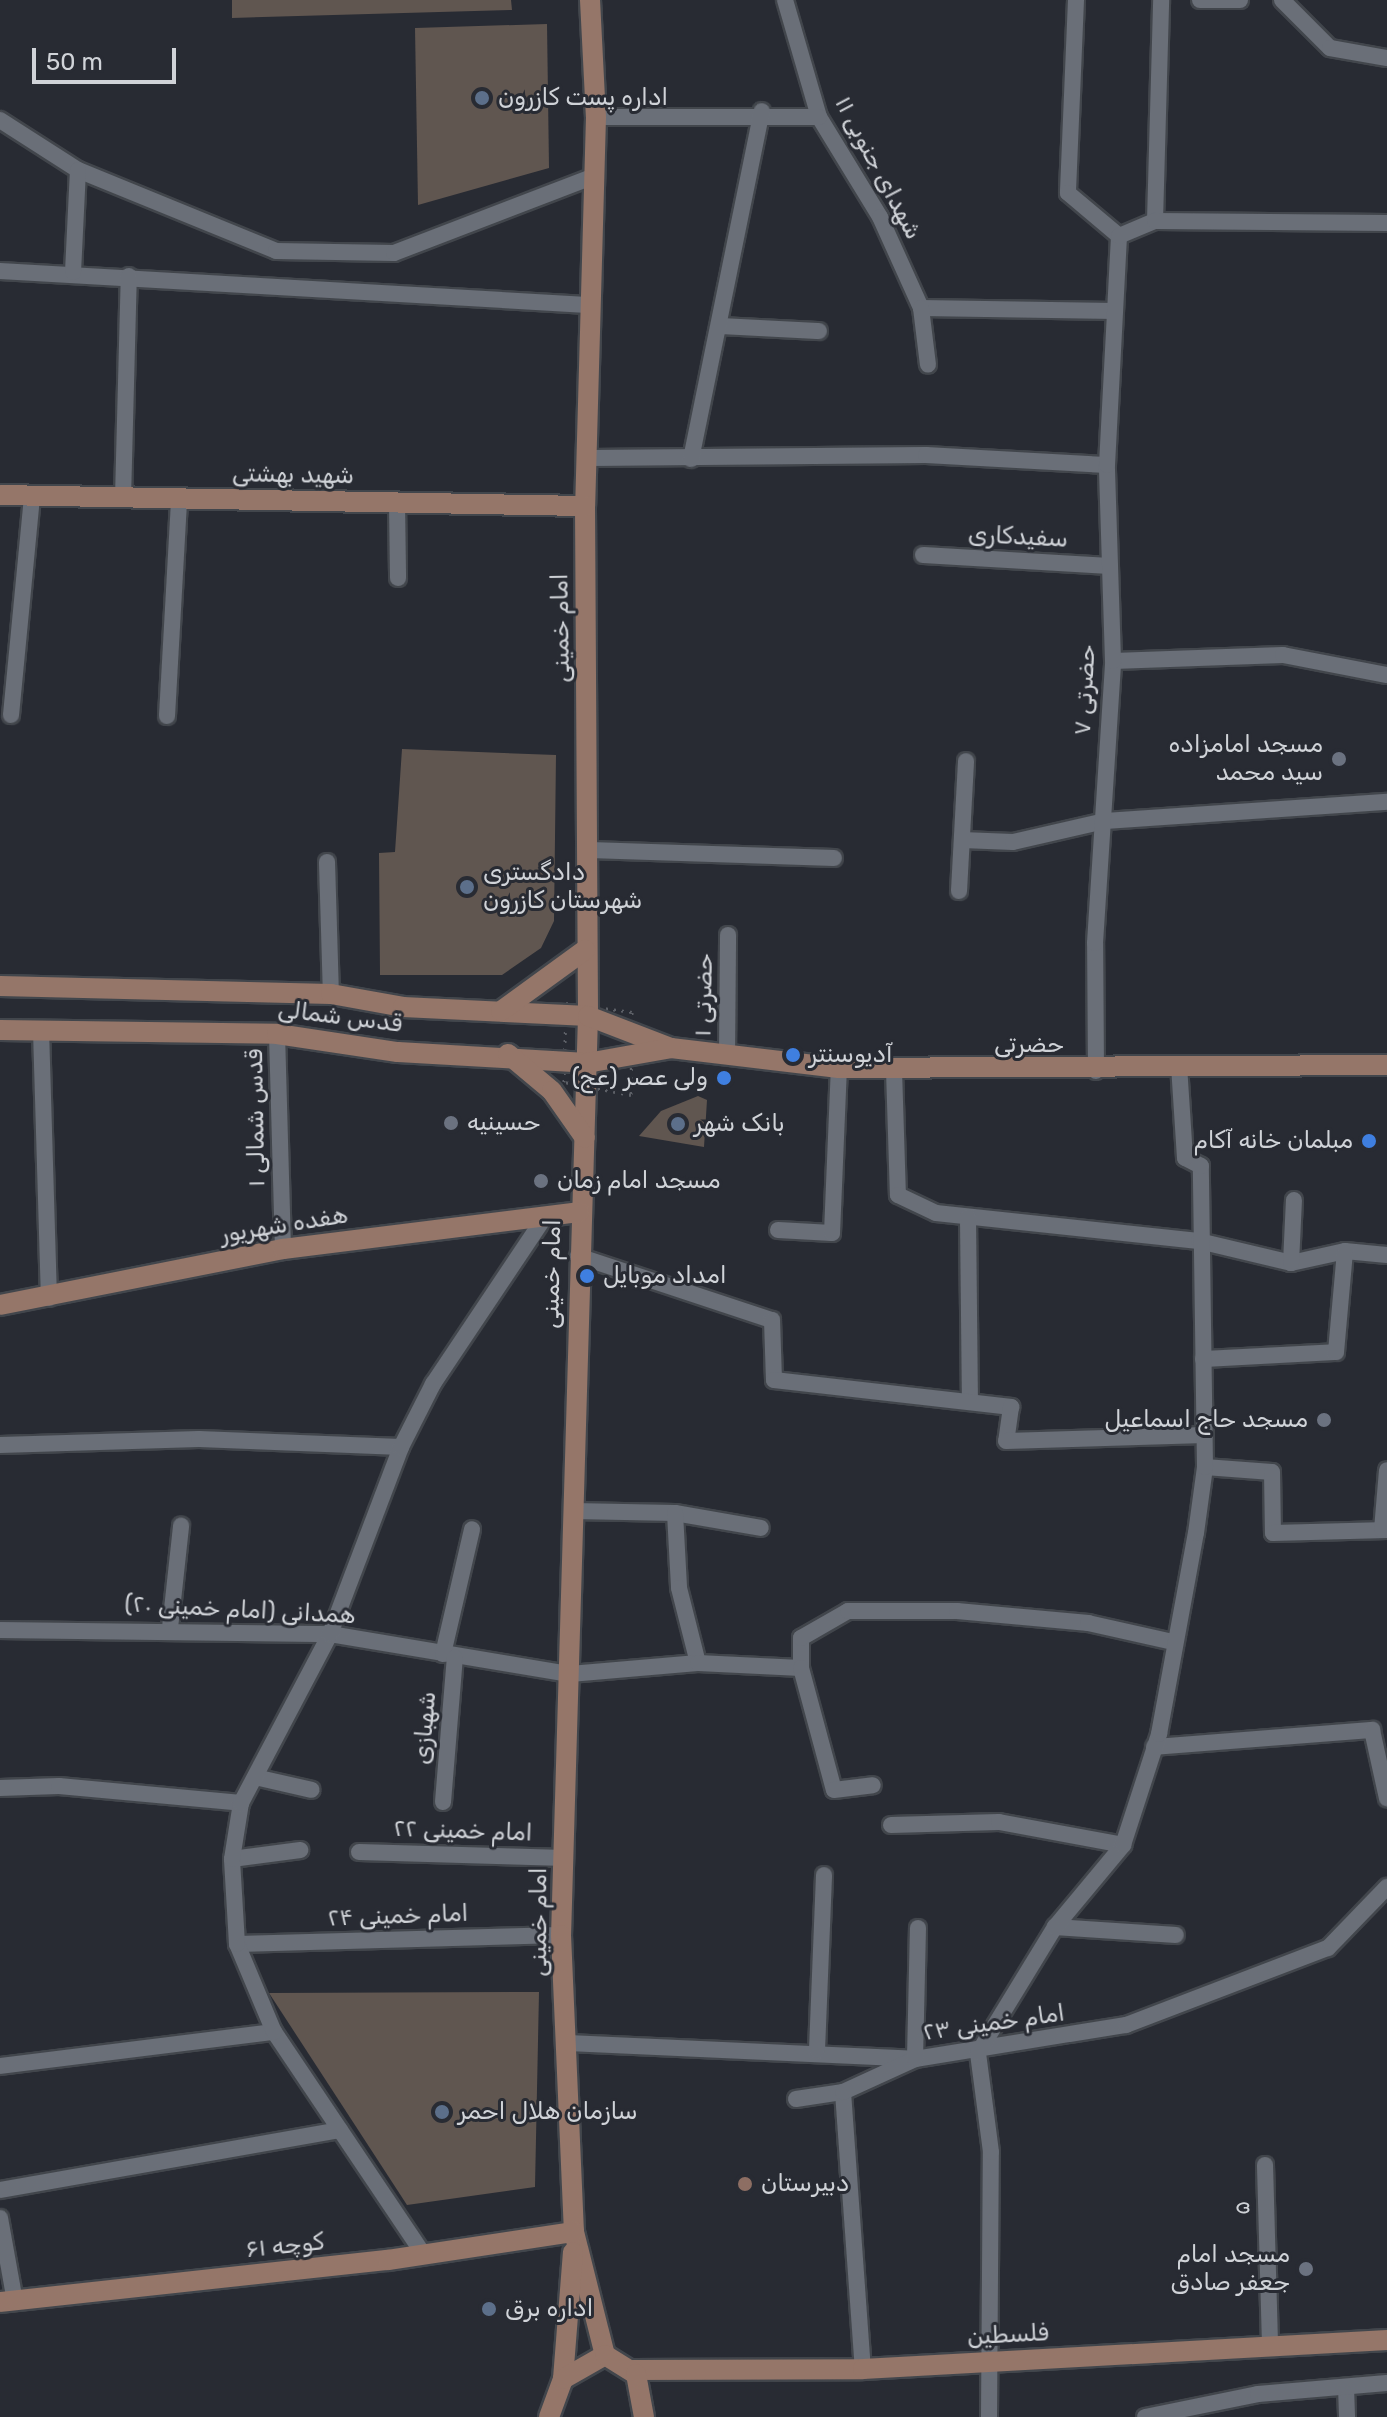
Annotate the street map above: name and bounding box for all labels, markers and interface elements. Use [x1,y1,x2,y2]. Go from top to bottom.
scale bar [36,32,180,82]
text: 50 m [46,48,103,76]
place label: اداره پست کازرون [498,84,668,112]
marker: اداره پست کازرون [473,89,491,107]
street label: ۱۱ شهدای جنوبی [828,92,928,244]
street label: شهید بهشتی [232,460,354,490]
street label: سفیدکاری [967,520,1069,554]
street label: امام خمینی [546,573,576,683]
street label: حضرتی ۷ [1068,644,1102,736]
place label: مسجد امامزاده سید محمد [1169,731,1323,787]
marker: مسجد امامزاده سید محمد [1330,750,1348,768]
place label: دادگستری شهرستان کازرون [483,859,642,915]
marker: دادگستری شهرستان کازرون [458,878,476,896]
street label: حضرتی ۱ [689,953,719,1037]
street label: قدس شمالی [276,995,404,1039]
street label: حضرتی [994,1031,1064,1059]
place label: آدیوسنتر [809,1041,893,1069]
marker: آدیوسنتر [784,1046,802,1064]
street label: قدس شمالی ۱ [240,1049,272,1187]
place label: ولی عصر (عج) [571,1064,708,1092]
marker: ولی عصر (عج) [715,1069,733,1087]
place label: حسینیه [467,1109,541,1137]
place label: بانک شهر [694,1110,785,1138]
marker: حسینیه [442,1114,460,1132]
marker: بانک شهر [669,1115,687,1133]
place label: مبلمان خانه آکام [1194,1127,1353,1155]
marker: مبلمان خانه آکام [1360,1132,1378,1150]
place label: مسجد امام زمان [557,1167,721,1195]
marker: مسجد امام زمان [532,1172,550,1190]
street label: هفده شهریور [218,1201,350,1249]
street label: امام خمینی [537,1219,567,1329]
place label: امداد موبایل [603,1262,727,1290]
marker: امداد موبایل [578,1267,596,1285]
place label: مسجد حاج اسماعیل [1104,1406,1308,1434]
marker: مسجد حاج اسماعیل [1315,1411,1333,1429]
street label: همدانی (امام خمینی ۲۰) [124,1590,356,1630]
street label: شهبازی [407,1690,443,1766]
street label: امام خمینی ۲۲ [393,1814,533,1848]
street label: امام خمینی [525,1867,553,1977]
street label: امام خمینی ۲۴ [327,1899,469,1933]
street label: امام خمینی ۲۳ [921,1999,1067,2047]
place label: سازمان هلال احمر [458,2098,638,2126]
marker: سازمان هلال احمر [433,2103,451,2121]
place label: دبیرستان [761,2170,849,2198]
marker: دبیرستان [736,2175,754,2193]
street label: ۵ [1227,2200,1257,2216]
street label: کوچه ۶۱ [244,2228,326,2264]
place label: مسجد امام جعفر صادق [1170,2241,1290,2297]
marker: مسجد امام جعفر صادق [1297,2260,1315,2278]
place label: اداره برق [505,2295,593,2323]
marker: اداره برق [480,2300,498,2318]
street label: فلسطین [967,2318,1049,2352]

